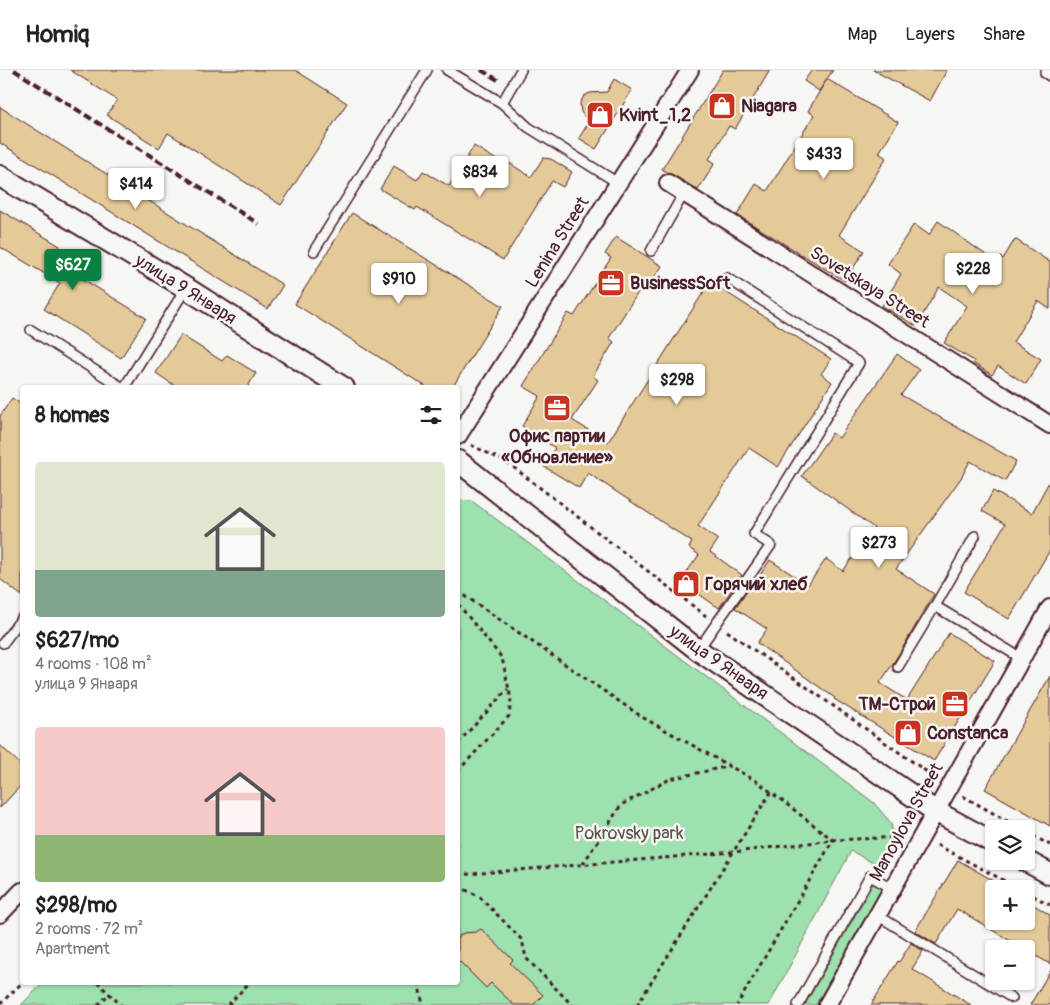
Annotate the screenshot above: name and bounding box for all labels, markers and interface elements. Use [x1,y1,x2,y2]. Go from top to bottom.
text: Homiq [25,20,89,49]
text: Map [848,23,877,46]
text: Layers [905,23,955,46]
text: Share [983,23,1025,46]
shop icon: Niagara [707,91,737,121]
place label: Niagara [741,95,798,118]
shop icon: Kvint_1,2 [585,100,615,130]
place label: Kvint_1,2 [619,104,691,127]
pin: $433 [794,138,854,180]
text: $433 [806,144,842,164]
pin: $834 [450,156,510,198]
text: $834 [463,162,497,182]
pin: $414 [106,168,166,210]
text: $414 [119,174,153,194]
street label: Lenina Street [520,192,595,292]
street label: Sovetskaya Street [806,241,935,334]
pin: $627 [43,248,103,291]
street label: улица 9 Января [130,249,241,330]
pin: $228 [943,252,1003,295]
text: $627 [55,255,91,275]
text: $228 [956,259,990,279]
pin: $910 [369,262,429,305]
office icon: BusinessSoft [596,268,626,298]
text: $910 [382,269,416,289]
place label: BusinessSoft [630,272,731,295]
pin: $298 [647,364,707,406]
text: $298 [660,370,694,390]
office icon: Офис партии «Обновление» [542,393,572,423]
icon: filters [417,401,445,429]
text: 8 homes [35,402,109,429]
place label: Офис партии «Обновление» [501,425,614,469]
icon: home [195,494,285,584]
pin: $273 [849,526,909,569]
text: $273 [861,533,897,553]
shop icon: Горячий хлеб [671,569,701,599]
place label: Горячий хлеб [705,573,808,596]
street label: улица 9 Января [664,619,773,705]
text: $627/mo [35,627,119,654]
text: 4 rooms · 108 m² [35,654,152,674]
text: улица 9 Января [35,674,138,694]
office icon: ТМ-Строй [940,689,970,719]
place label: ТМ-Строй [857,693,936,716]
shop icon: Constanca [893,718,923,748]
place label: Constanca [927,722,1009,745]
street label: Manoylova Street [864,758,949,885]
icon: home [195,759,285,849]
map controls [985,820,1035,990]
button: layers [985,820,1035,870]
park label: Pokrovsky park [575,822,684,845]
button: + [985,880,1035,930]
text: $298/mo [35,892,117,919]
text: 2 rooms · 72 m² [35,919,143,939]
text: Apartment [35,939,110,959]
button: − [985,940,1035,990]

